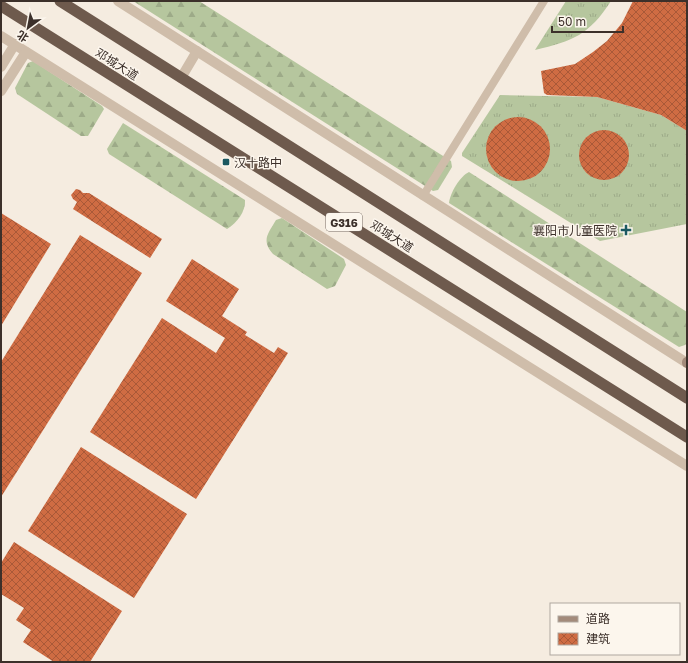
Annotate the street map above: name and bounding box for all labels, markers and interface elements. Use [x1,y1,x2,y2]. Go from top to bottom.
north arrow [8,8,48,48]
scale bar [552,8,623,34]
text: 50 m [558,14,586,29]
text: 北 [14,28,31,45]
street label: 邓城大道 [93,45,141,83]
place label: 汉十路中 [234,155,282,170]
marker: 汉十路中 [221,157,231,167]
road number: G316 [326,213,362,231]
street label: 邓城大道 [368,217,416,255]
place label: 襄阳市儿童医院 [533,223,617,238]
marker: 襄阳市儿童医院 [620,224,632,236]
legend [550,603,680,655]
text: 道路 [586,611,610,626]
text: 建筑 [586,631,610,646]

